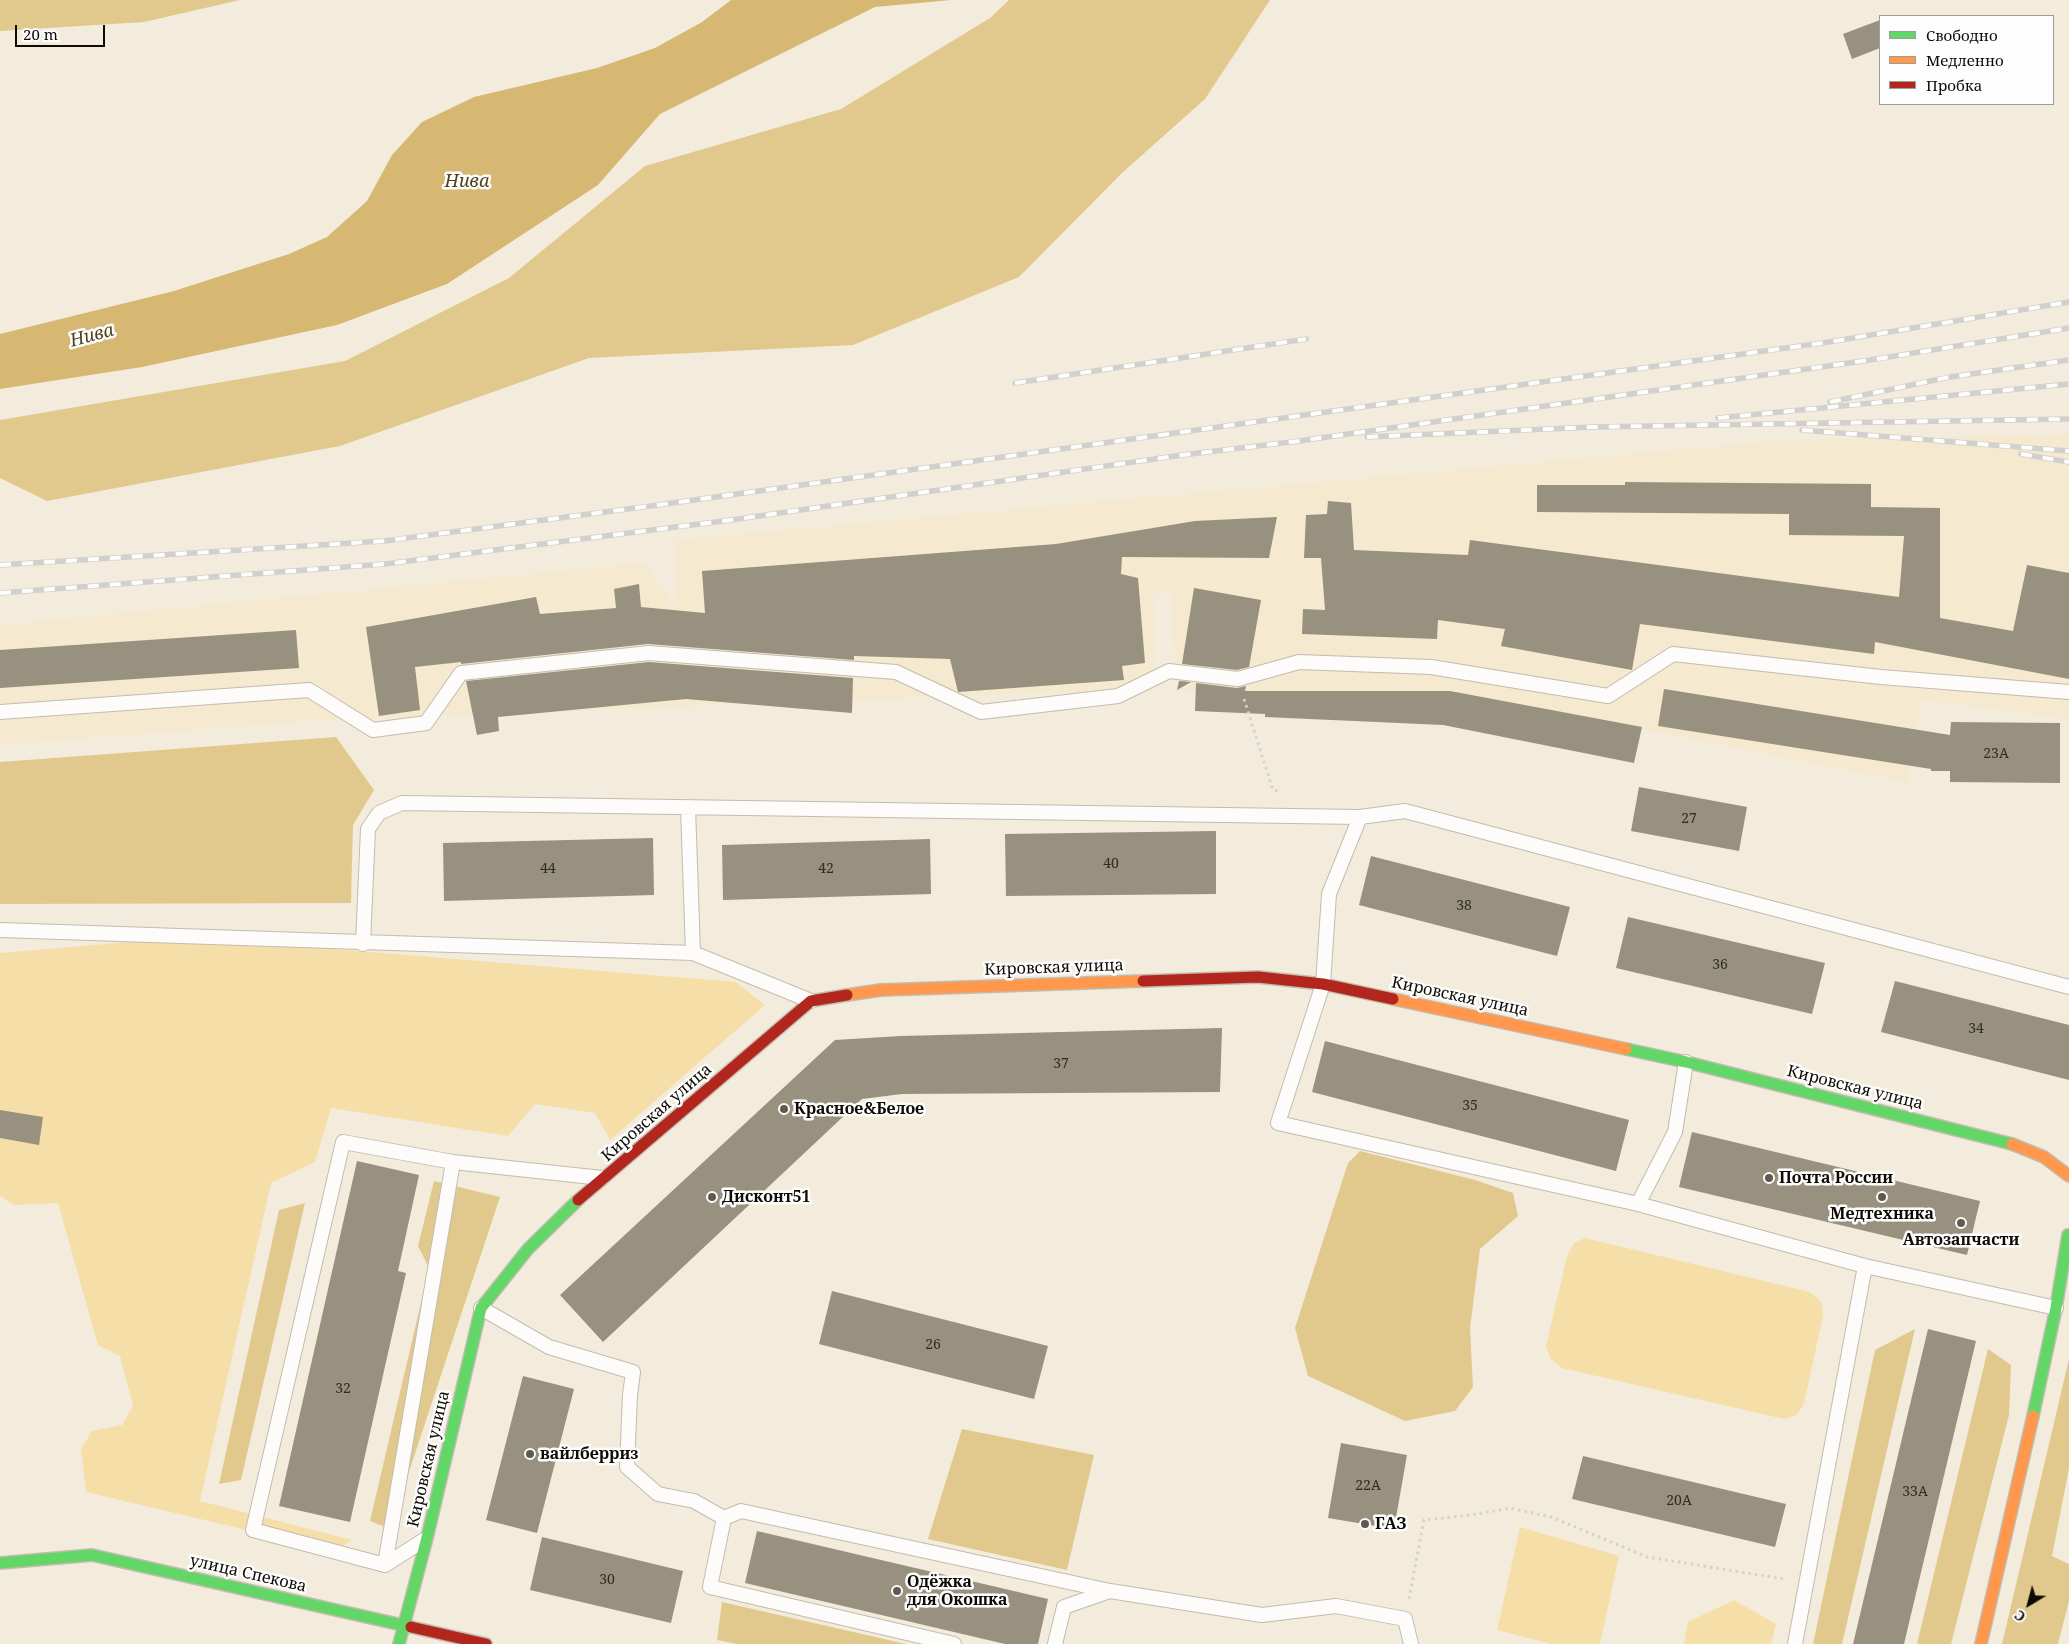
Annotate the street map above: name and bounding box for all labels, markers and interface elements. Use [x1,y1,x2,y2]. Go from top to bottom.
scale bar [18,15,108,47]
legend [1879,15,2054,105]
text: 20 m [23,24,58,44]
text: Свободно [1926,25,1998,45]
text: Медленно [1926,50,2004,70]
text: Пробка [1926,75,1982,95]
water label: Нива [445,171,489,193]
water label: Нива [68,320,116,352]
house number: 23А [1983,746,2009,762]
house number: 27 [1681,811,1697,827]
house number: 40 [1103,856,1119,872]
house number: 44 [540,861,556,877]
house number: 42 [818,861,834,877]
house number: 38 [1456,898,1472,914]
street label: Кировская улица [984,956,1124,980]
house number: 36 [1712,957,1728,973]
street label: Кировская улица [1390,973,1530,1021]
house number: 34 [1968,1021,1984,1037]
house number: 37 [1053,1056,1069,1072]
street label: Кировская улица [598,1060,716,1166]
street label: Кировская улица [1785,1062,1925,1114]
house number: 35 [1462,1098,1478,1114]
place label: Красное&Белое [794,1099,924,1119]
marker: Красное&Белое [778,1103,790,1115]
place label: Почта России [1779,1168,1893,1188]
marker: Почта России [1763,1172,1775,1184]
place label: Дисконт51 [722,1187,811,1207]
marker: Дисконт51 [706,1191,718,1203]
marker: Медтехника [1876,1191,1888,1203]
place label: Медтехника [1830,1204,1934,1224]
marker: Автозапчасти [1955,1217,1967,1229]
place label: Автозапчасти [1903,1230,2019,1250]
house number: 26 [925,1337,941,1353]
house number: 32 [335,1381,351,1397]
street label: Кировская улица [404,1389,454,1529]
place label: вайлберриз [540,1444,638,1464]
marker: вайлберриз [524,1448,536,1460]
house number: 22А [1355,1478,1381,1494]
house number: 33А [1902,1484,1928,1500]
house number: 20А [1666,1493,1692,1509]
place label: ГАЗ [1375,1514,1406,1534]
marker: ГАЗ [1359,1518,1371,1530]
street label: улица Спекова [188,1551,308,1597]
house number: 30 [599,1572,615,1588]
place label: Одёжка для Окошка [907,1572,1007,1610]
north arrow [2004,1579,2054,1629]
marker: Одёжка для Окошка [891,1585,903,1597]
text: С [2010,1606,2029,1627]

